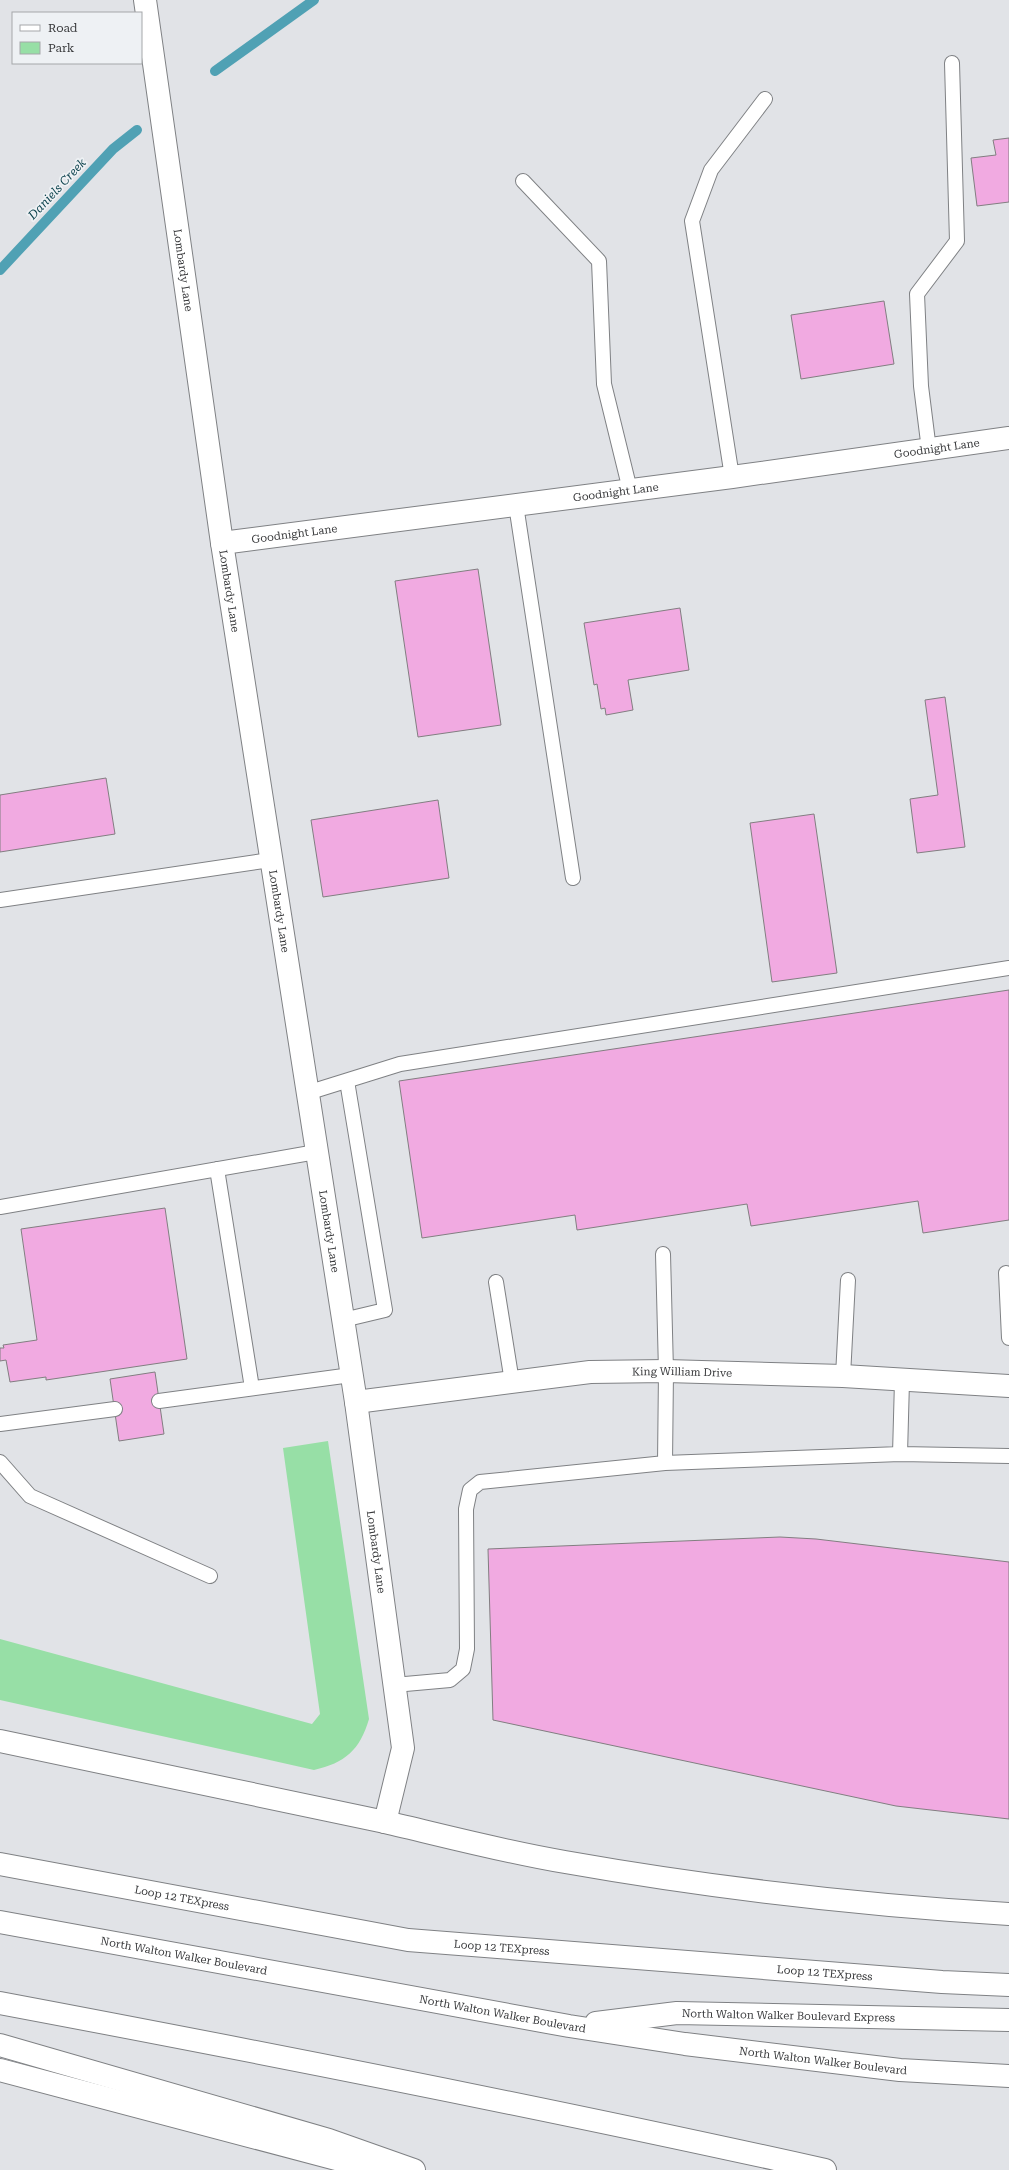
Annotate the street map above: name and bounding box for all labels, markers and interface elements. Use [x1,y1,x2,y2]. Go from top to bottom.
legend [12,12,142,64]
text: Road [48,21,78,35]
text: Park [48,41,75,55]
water label: Daniels Creek [25,155,89,223]
street label: Lombardy Lane [171,228,195,313]
street label: Goodnight Lane [893,436,980,461]
street label: Goodnight Lane [572,481,659,505]
street label: Goodnight Lane [251,522,338,546]
street label: Lombardy Lane [216,549,242,633]
street label: Lombardy Lane [266,869,292,953]
street label: Lombardy Lane [316,1189,342,1273]
street label: King William Drive [632,1365,732,1380]
street label: Lombardy Lane [364,1510,388,1594]
street label: Loop 12 TEXpress [133,1883,230,1914]
street label: North Walton Walker Boulevard [100,1935,268,1978]
street label: Loop 12 TEXpress [453,1938,550,1958]
street label: Loop 12 TEXpress [776,1963,873,1984]
street label: North Walton Walker Boulevard [418,1993,587,2036]
street label: North Walton Walker Boulevard Express [682,2007,895,2025]
street label: North Walton Walker Boulevard [738,2045,907,2077]

